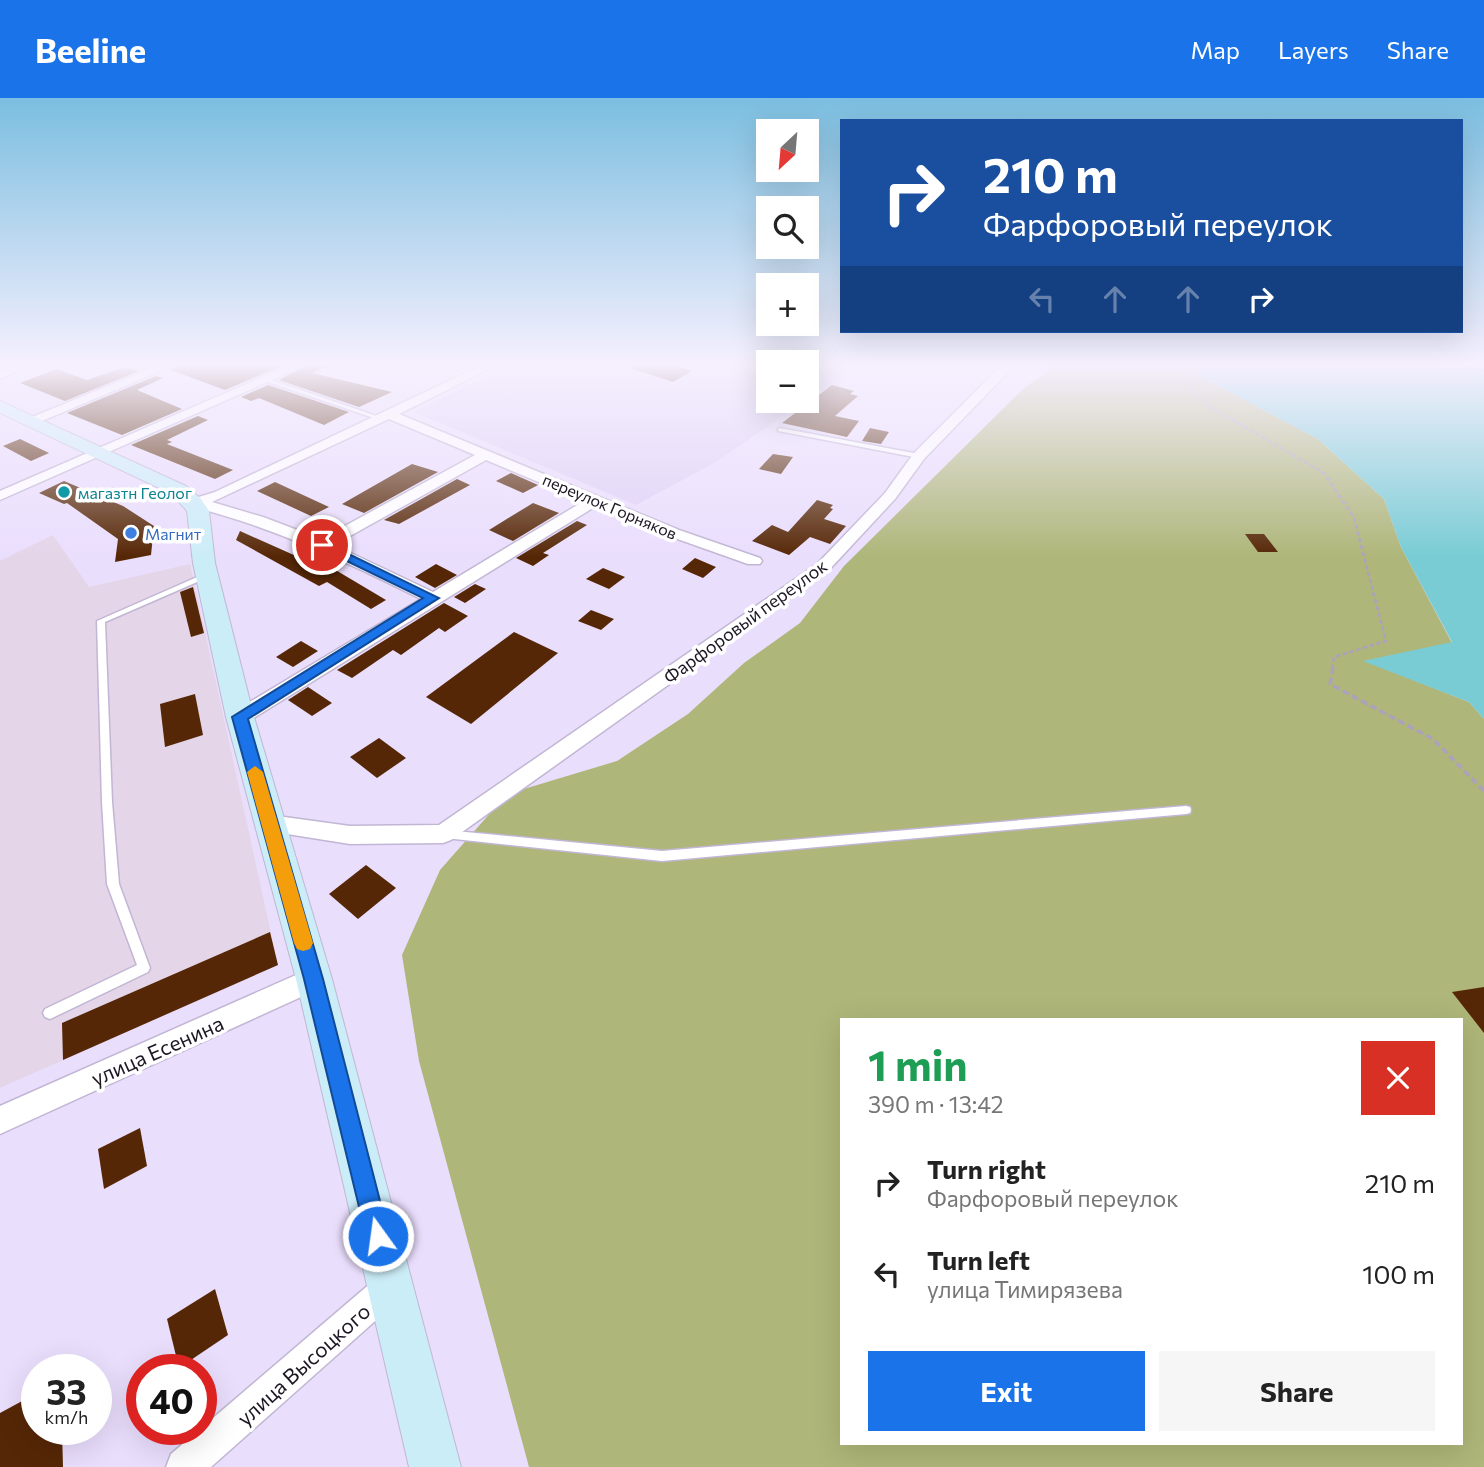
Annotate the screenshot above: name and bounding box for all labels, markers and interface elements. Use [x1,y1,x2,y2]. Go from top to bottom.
text: Beeline [35,29,146,70]
text: Map [1191,35,1240,64]
text: Layers [1278,35,1349,64]
text: Share [1387,35,1449,64]
north arrow [756,119,819,182]
map controls [756,119,819,413]
text: 210 m [983,143,1118,203]
icon: right [868,147,959,238]
button: search [756,196,819,259]
text: Фарфоровый переулок [983,203,1333,243]
button: + [756,273,819,336]
icon: left [1023,280,1061,318]
icon: ahead [1096,280,1134,318]
icon: ahead [1169,280,1207,318]
icon: right [1242,280,1280,318]
button: − [756,350,819,413]
street label: переулок Горняков [540,469,680,543]
place label: магазтн Геолог [78,483,192,502]
marker: магазтн Геолог [56,484,72,500]
pin [292,515,352,575]
place label: Магнит [145,524,202,543]
marker: Магнит [123,525,139,541]
icon: arrive [303,526,341,564]
street label: Фарфоровый переулок [659,554,831,688]
street label: улица Есенина [87,1010,227,1090]
text: 1 min [868,1038,968,1090]
button: close [1361,1041,1435,1115]
text: 390 m · 13:42 [868,1090,1003,1118]
text: Turn right [927,1153,1046,1184]
icon: right [868,1164,906,1202]
text: 210 m [1365,1167,1435,1198]
text: Фарфоровый переулок [927,1184,1179,1212]
position arrow [341,1199,415,1273]
text: Turn left [927,1244,1030,1275]
icon: left [868,1255,906,1293]
text: 100 m [1362,1258,1435,1289]
text: улица Тимирязева [927,1275,1123,1303]
street label: улица Высоцкого [231,1298,375,1430]
button: Exit [868,1351,1145,1431]
button: Share [1159,1351,1435,1431]
speed limit sign: 40 [126,1354,217,1445]
text: 33 [46,1369,87,1412]
text: km/h [45,1406,88,1428]

